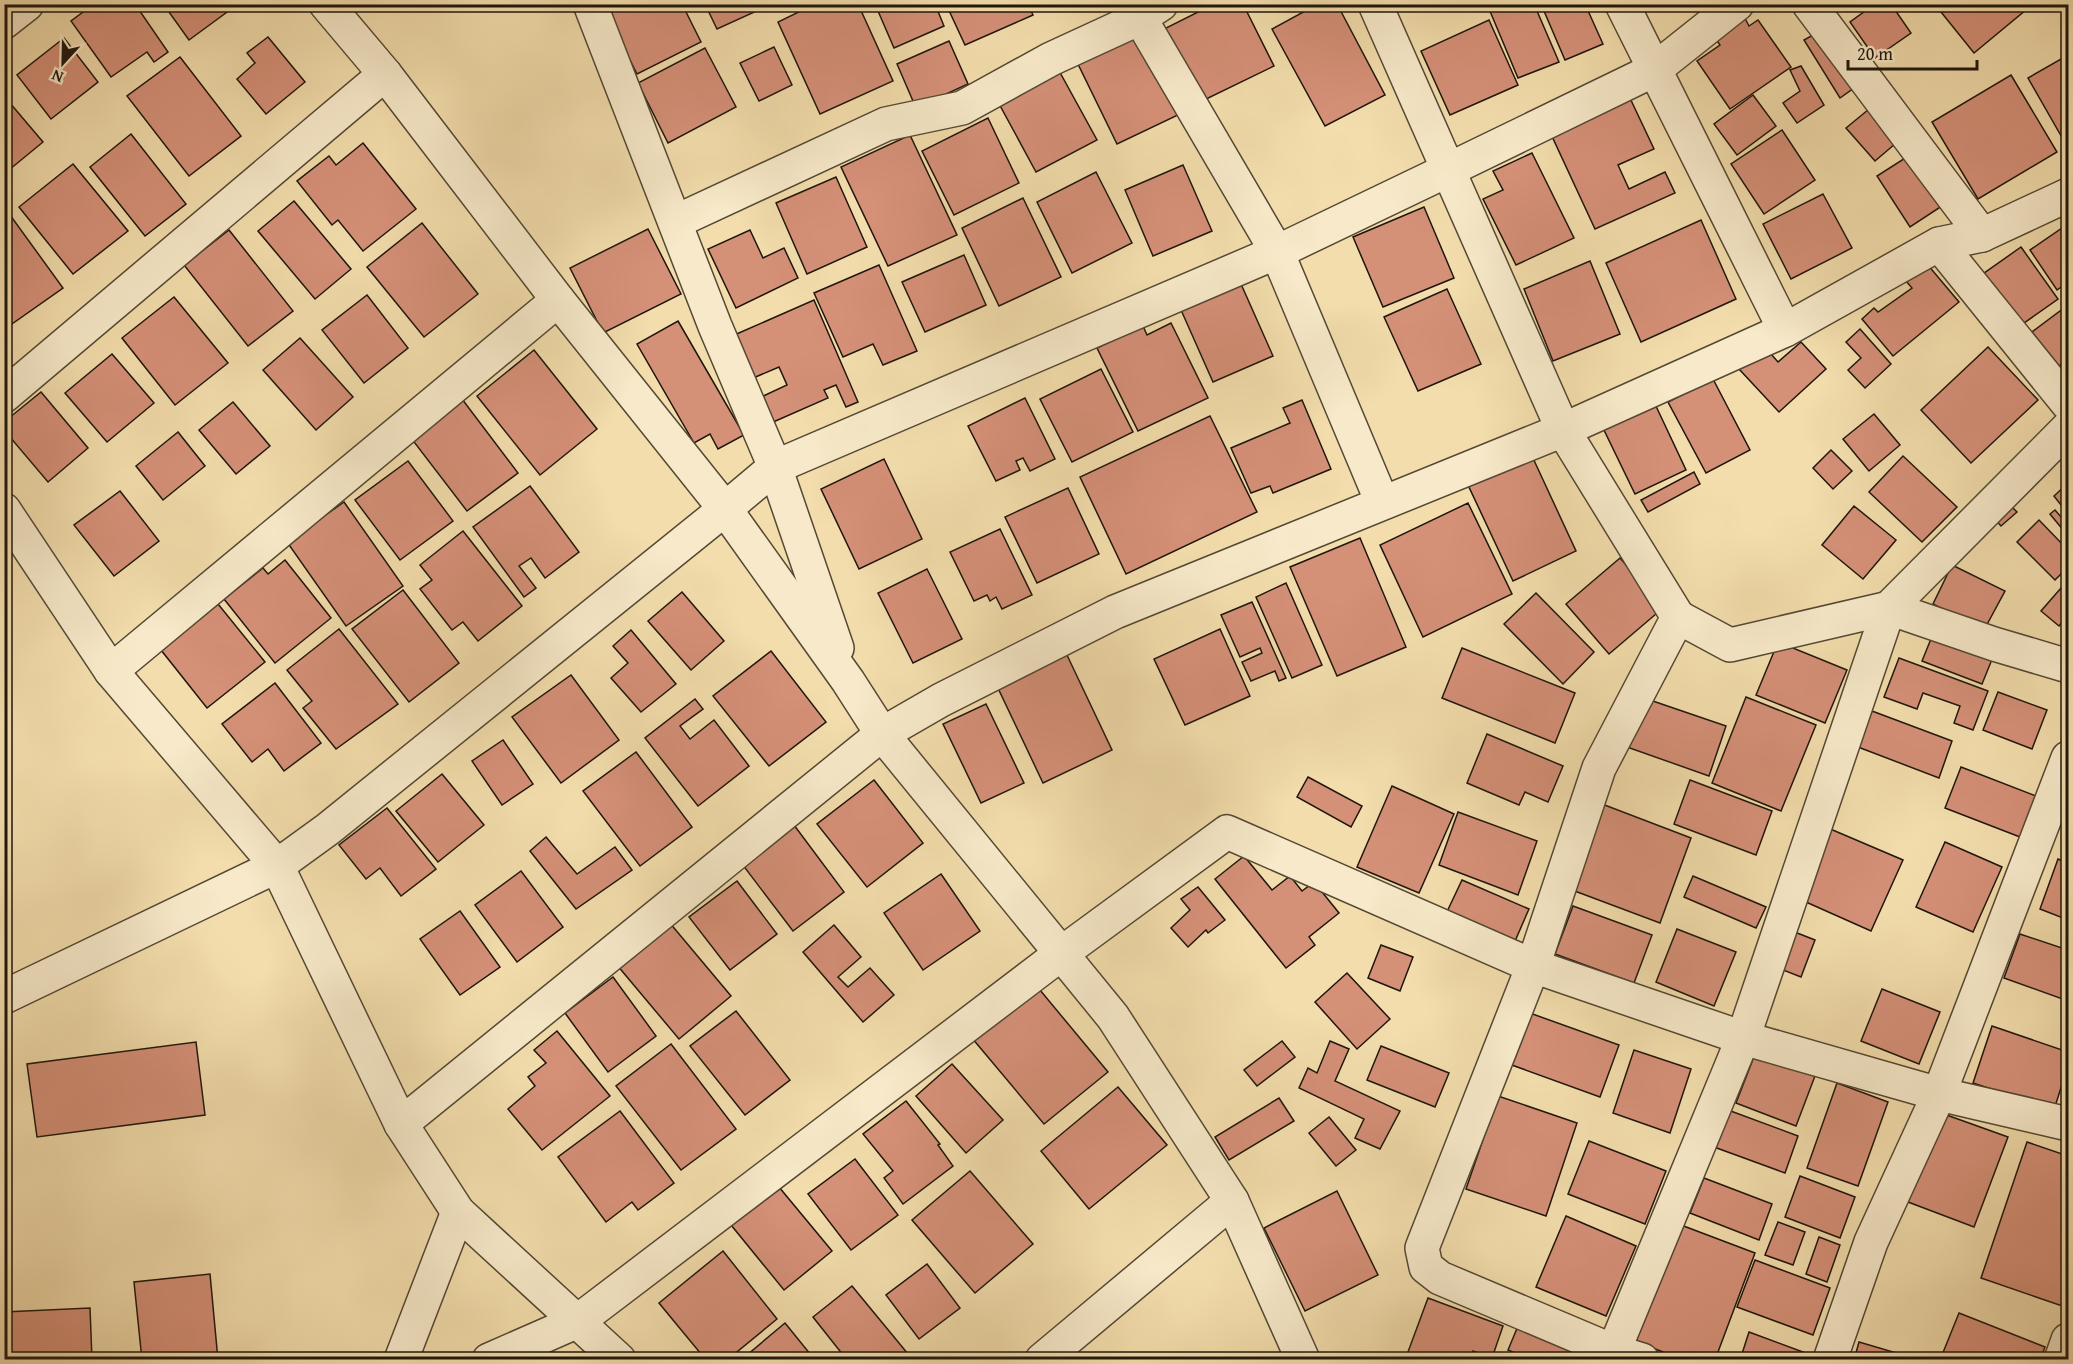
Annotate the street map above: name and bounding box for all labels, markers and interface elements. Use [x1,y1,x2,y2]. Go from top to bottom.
north arrow [33,33,93,93]
scale bar [1848,33,1977,71]
text: 20 m [1857,40,1893,67]
text: N [48,64,67,90]

